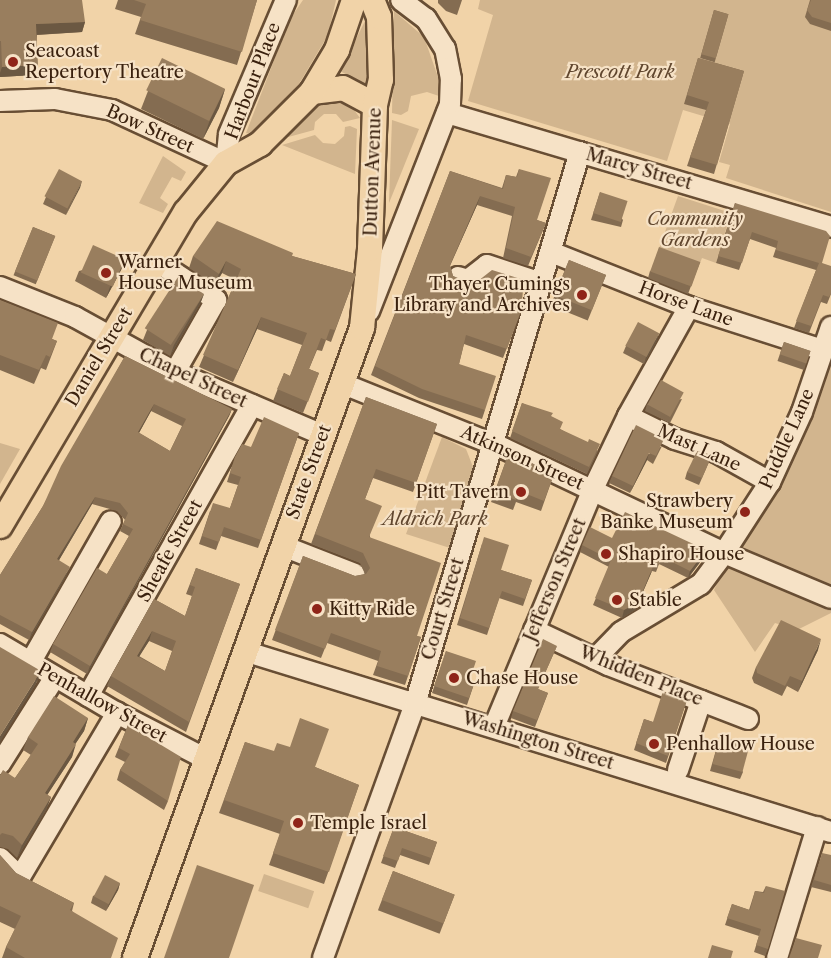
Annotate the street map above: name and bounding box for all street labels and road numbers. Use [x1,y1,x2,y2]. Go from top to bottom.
street label: Harbour Place [221,19,285,143]
street label: Bow Street [103,100,197,158]
street label: Dutton Avenue [360,107,386,237]
street label: Marcy Street [583,143,695,195]
street label: Horse Lane [636,277,736,331]
street label: Daniel Street [61,303,137,411]
street label: Chapel Street [135,343,251,413]
street label: Puddle Lane [755,385,819,493]
street label: Mast Lane [654,420,744,476]
street label: Atkinson Street [457,421,587,495]
street label: State Street [282,422,336,522]
street label: Sheafe Street [133,496,207,606]
street label: Jefferson Street [519,515,591,645]
street label: Court Street [417,555,469,663]
street label: Whidden Place [576,641,706,711]
street label: Penhallow Street [33,658,171,748]
street label: Washington Street [460,708,616,774]

